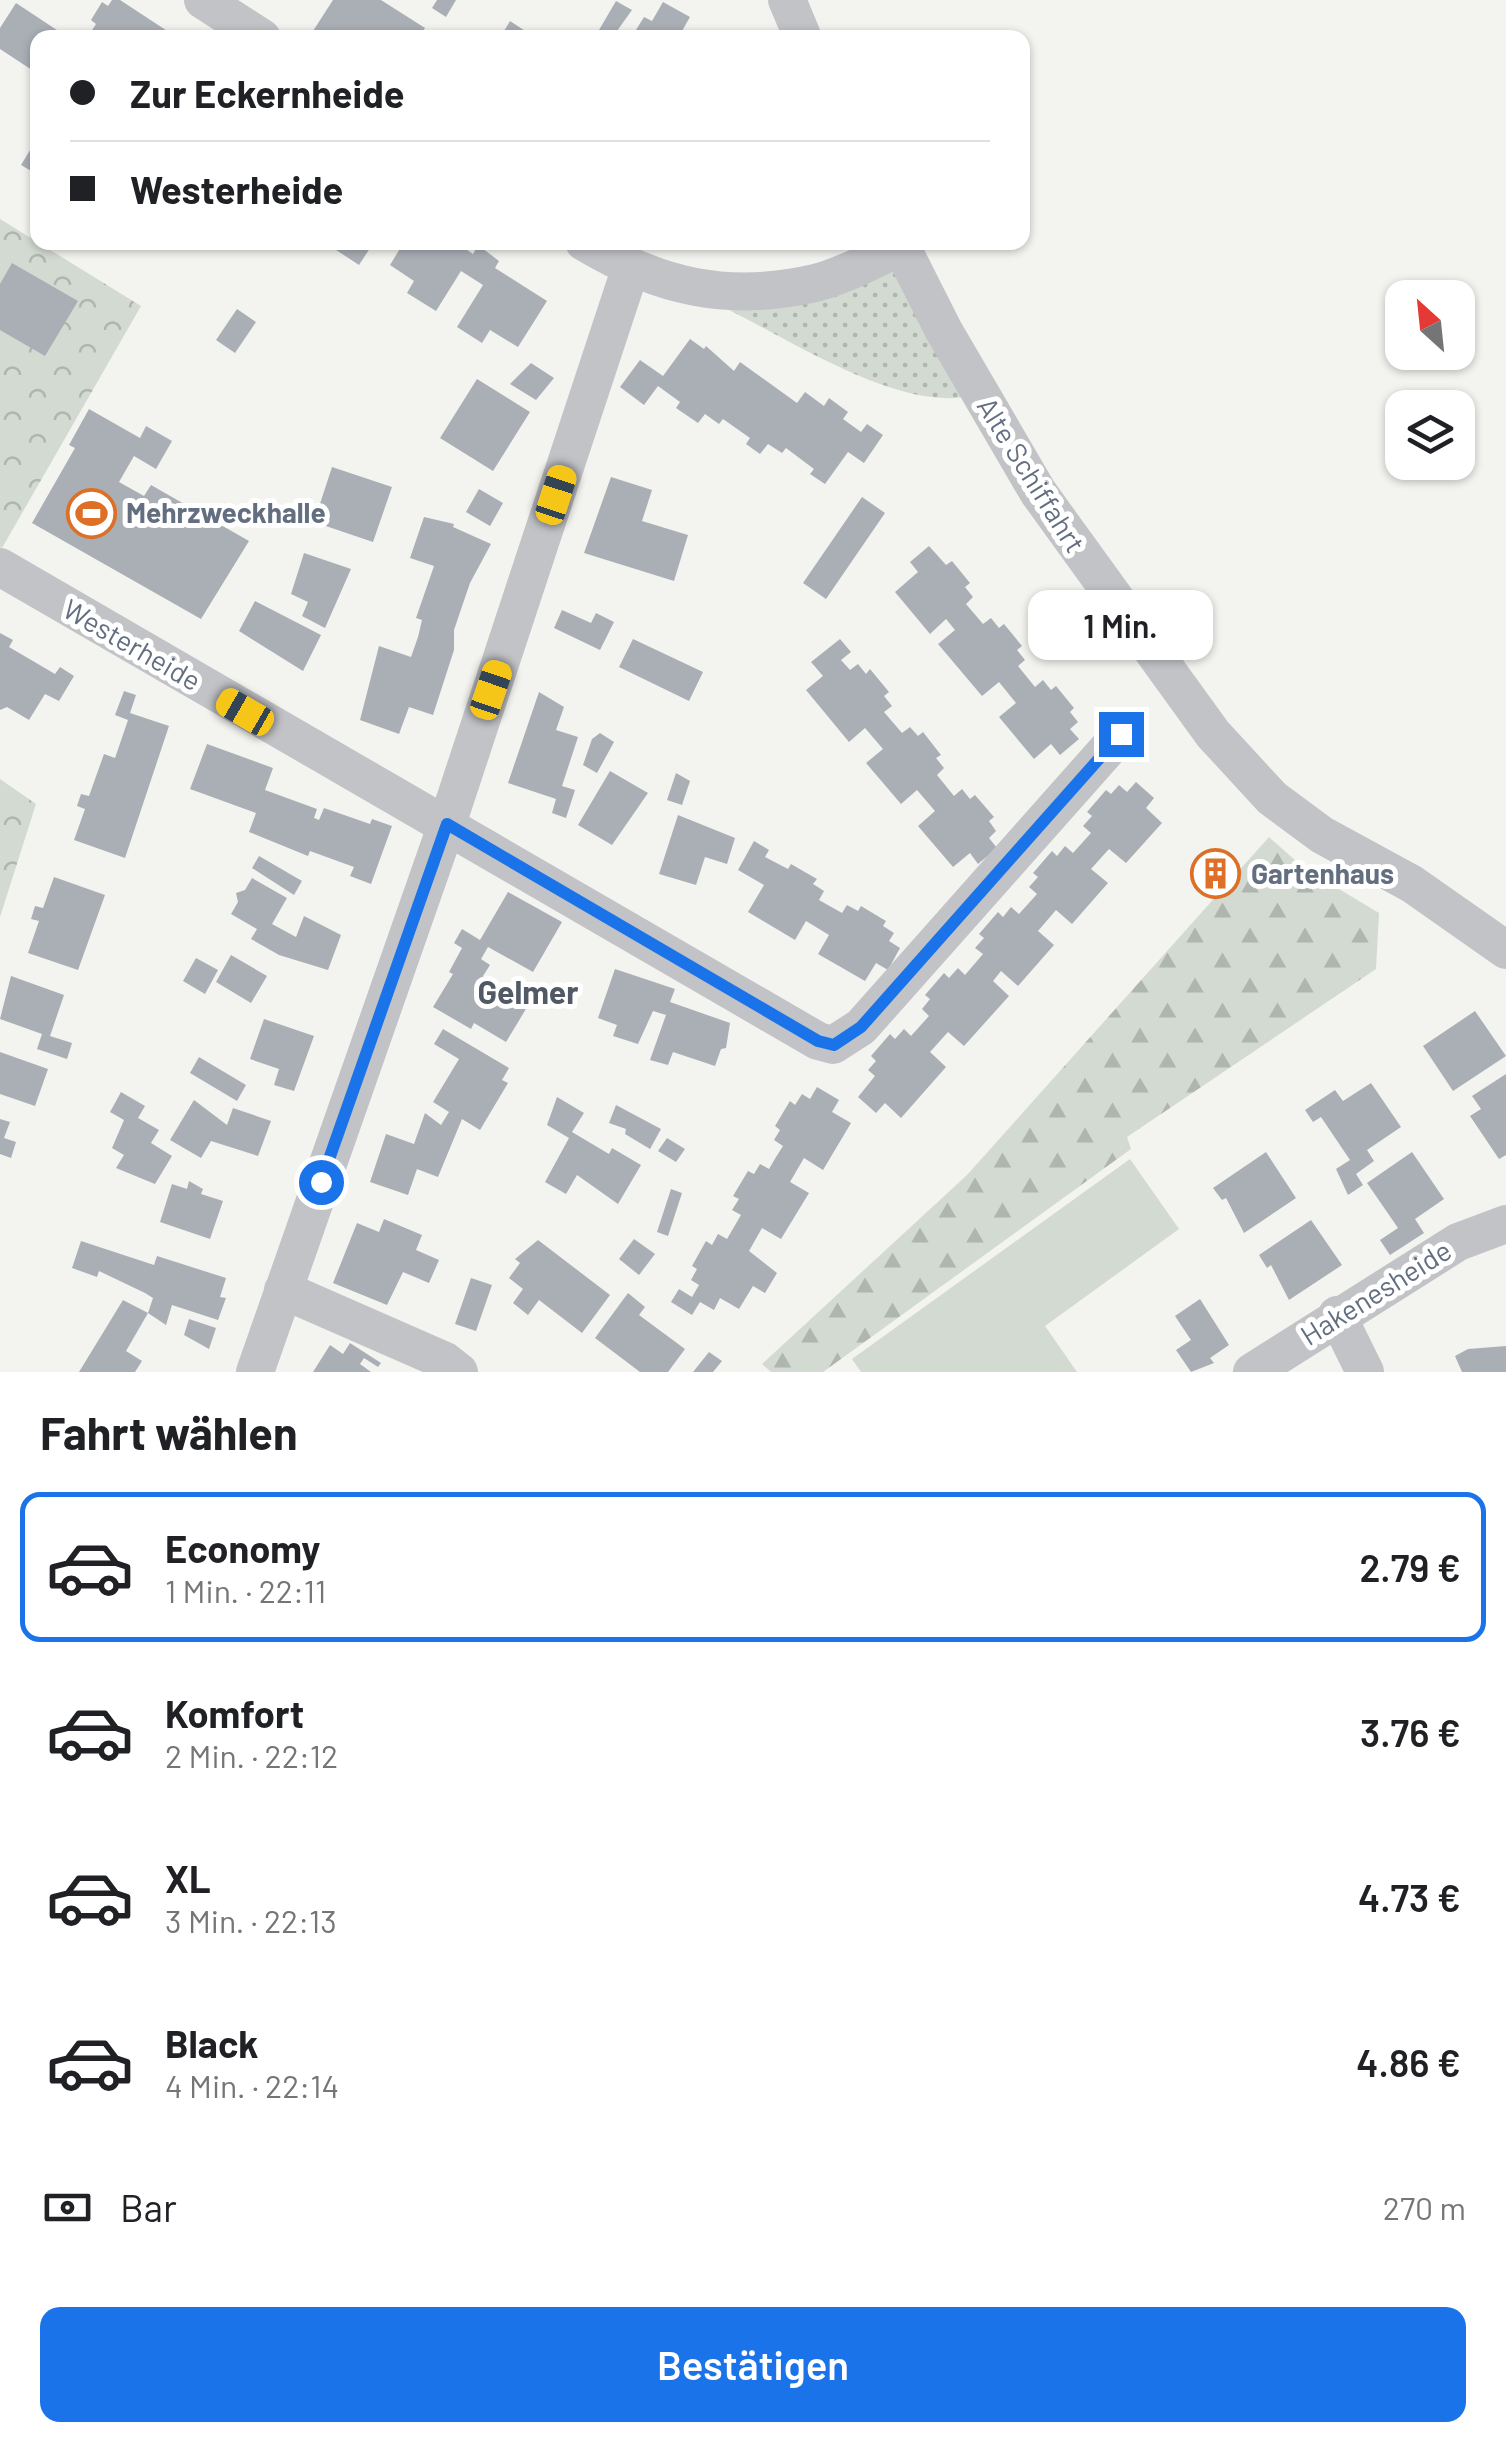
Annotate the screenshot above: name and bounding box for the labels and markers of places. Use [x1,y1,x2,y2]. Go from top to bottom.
sports icon: Mehrzweckhalle [65,487,117,539]
place label: Mehrzweckhalle [126,495,326,529]
building icon: Gartenhaus [1190,848,1242,900]
place label: Gartenhaus [1251,856,1394,890]

